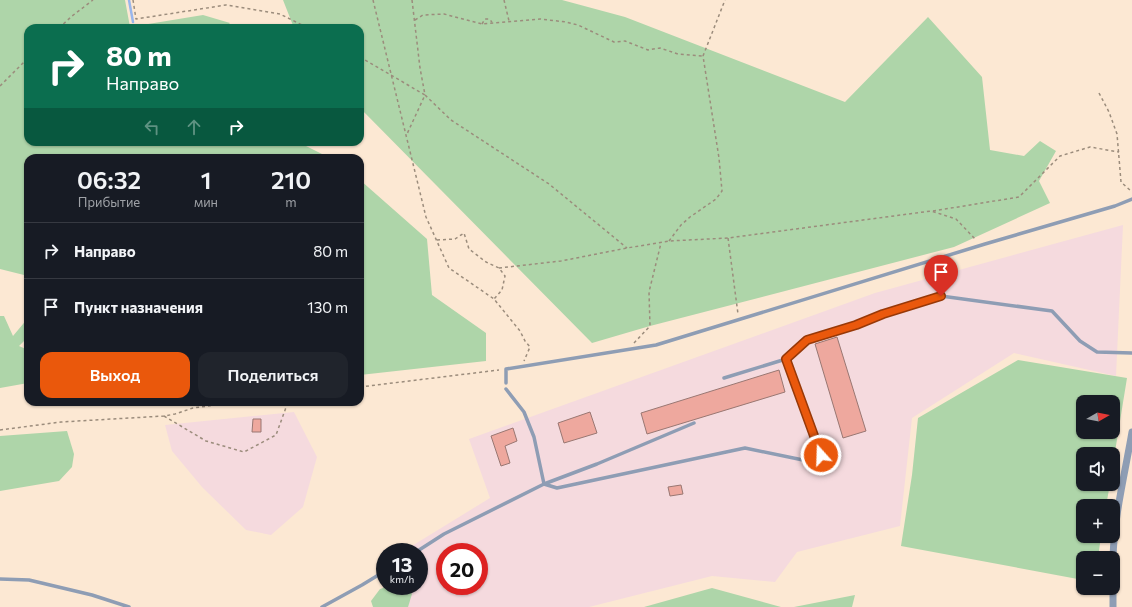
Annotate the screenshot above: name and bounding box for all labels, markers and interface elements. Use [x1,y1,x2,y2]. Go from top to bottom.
text: 80 m [106,38,172,72]
icon: right [40,40,92,92]
text: Направо [106,72,179,94]
icon: left [141,116,163,138]
icon: ahead [183,116,205,138]
icon: right [225,116,247,138]
text: 06:32 [77,165,141,194]
text: 1 [201,165,211,194]
text: 210 [271,165,311,194]
text: Прибытие [78,194,140,210]
text: мин [194,194,218,210]
text: m [285,194,297,210]
icon: right [40,240,62,262]
text: Направо [74,242,136,260]
text: 80 m [313,242,348,260]
pin [924,255,958,296]
icon: arrive [930,261,952,283]
icon: arrive [40,296,62,318]
text: Пункт назначения [74,298,203,316]
text: 130 m [307,298,348,316]
button: Выход [40,352,190,398]
button: Поделиться [198,352,348,398]
north arrow [1076,395,1120,439]
map controls [1076,395,1120,595]
position arrow [800,434,842,476]
button: sound [1076,447,1120,491]
button: + [1076,499,1120,543]
speed limit sign: 20 [436,543,488,595]
button: − [1076,551,1120,595]
text: 13 [392,552,412,576]
text: km/h [390,573,414,585]

